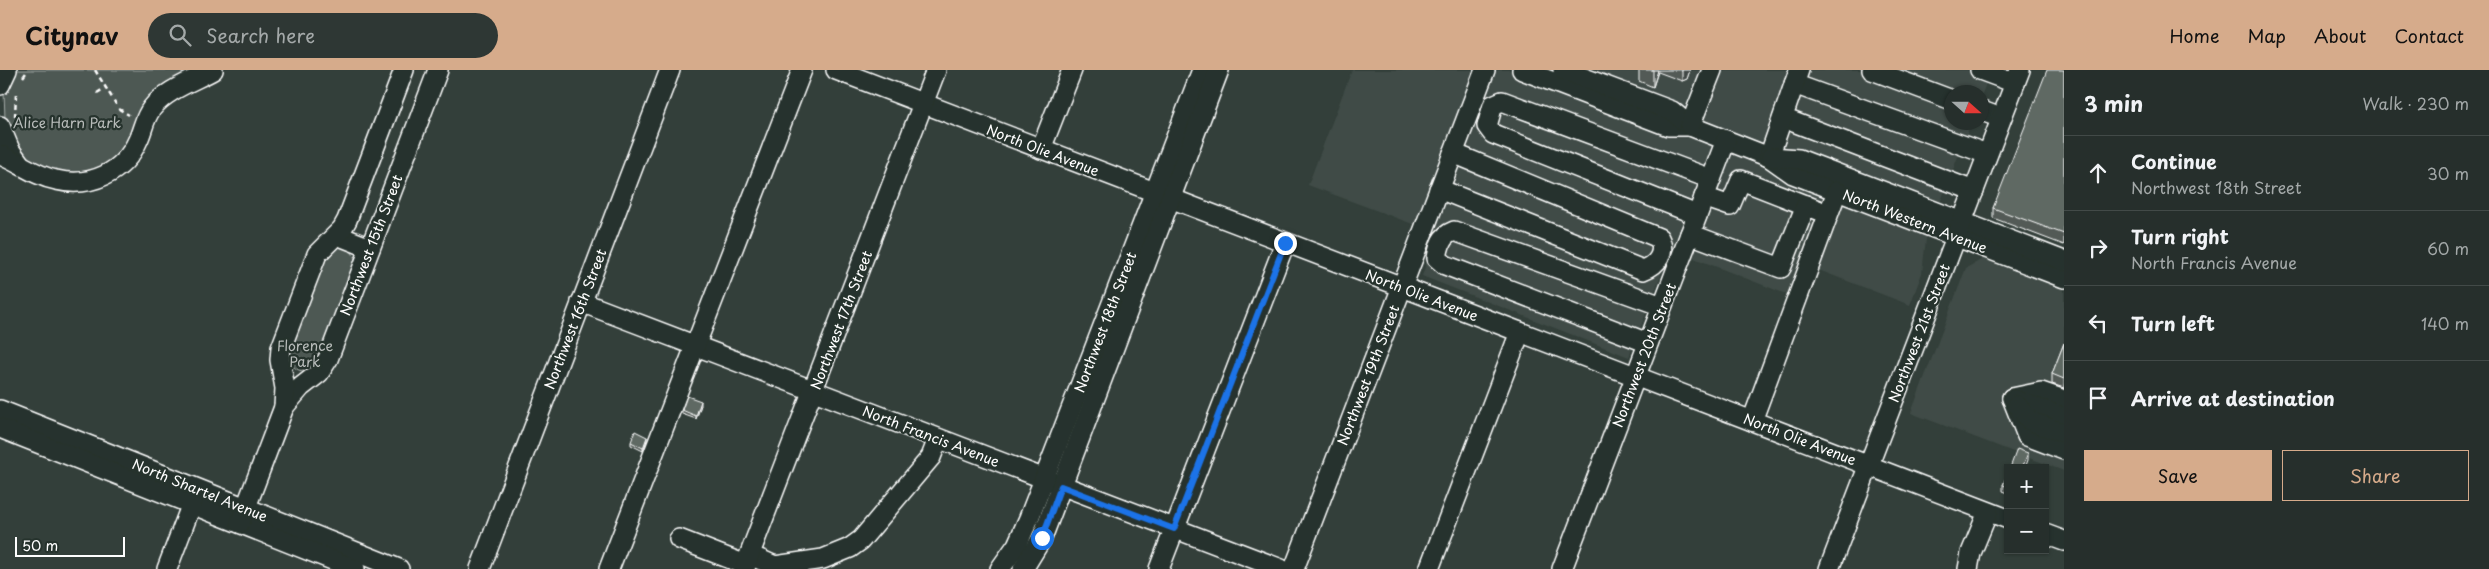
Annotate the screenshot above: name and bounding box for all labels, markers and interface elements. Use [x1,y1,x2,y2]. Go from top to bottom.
search box [148,13,498,58]
text: Citynav [25,17,118,53]
icon: search [166,21,194,49]
text: Search here [206,21,315,49]
text: Home [2169,22,2219,49]
text: Map [2247,22,2286,49]
text: About [2314,22,2366,49]
text: Contact [2394,22,2464,49]
north arrow [1944,85,1989,130]
text: 3 min [2084,87,2143,119]
text: Walk · 230 m [2362,91,2469,115]
park label: Alice Harn Park [13,112,122,133]
street label: North Olie Avenue [984,119,1103,181]
text: Continue [2131,147,2217,175]
icon: ahead [2084,159,2112,187]
text: 30 m [2427,161,2469,185]
street label: Northwest 15th Street [334,171,408,318]
text: Northwest 18th Street [2131,175,2302,199]
street label: North Western Avenue [1840,184,1991,258]
text: Turn right [2131,222,2229,250]
route end [1274,232,1297,255]
icon: right [2084,234,2112,262]
text: 60 m [2427,236,2469,260]
street label: Northwest 16th Street [538,245,612,392]
street label: Northwest 17th Street [805,247,877,393]
street label: Northwest 18th Street [1068,248,1142,395]
text: North Francis Avenue [2131,250,2297,274]
street label: Northwest 21st Street [1883,261,1955,405]
street label: North Olie Avenue [1363,264,1482,326]
street label: Northwest 20th Street [1607,279,1681,430]
street label: Northwest 19th Street [1332,302,1405,448]
icon: left [2084,309,2112,337]
text: Turn left [2131,309,2215,337]
text: 140 m [2421,311,2469,335]
park label: Florence Park [277,335,334,372]
icon: arrive [2084,384,2112,412]
text: Arrive at destination [2131,384,2335,412]
street label: North Francis Avenue [859,400,1003,472]
street label: North Olie Avenue [1741,408,1860,470]
button: Save [2084,450,2272,501]
button: Share [2282,450,2469,501]
street label: North Shartel Avenue [129,453,271,527]
map controls [2004,464,2049,554]
button: + [2004,464,2049,509]
button: − [2004,509,2049,554]
route start [1031,527,1054,550]
scale bar [15,534,125,557]
text: 50 m [22,535,58,556]

